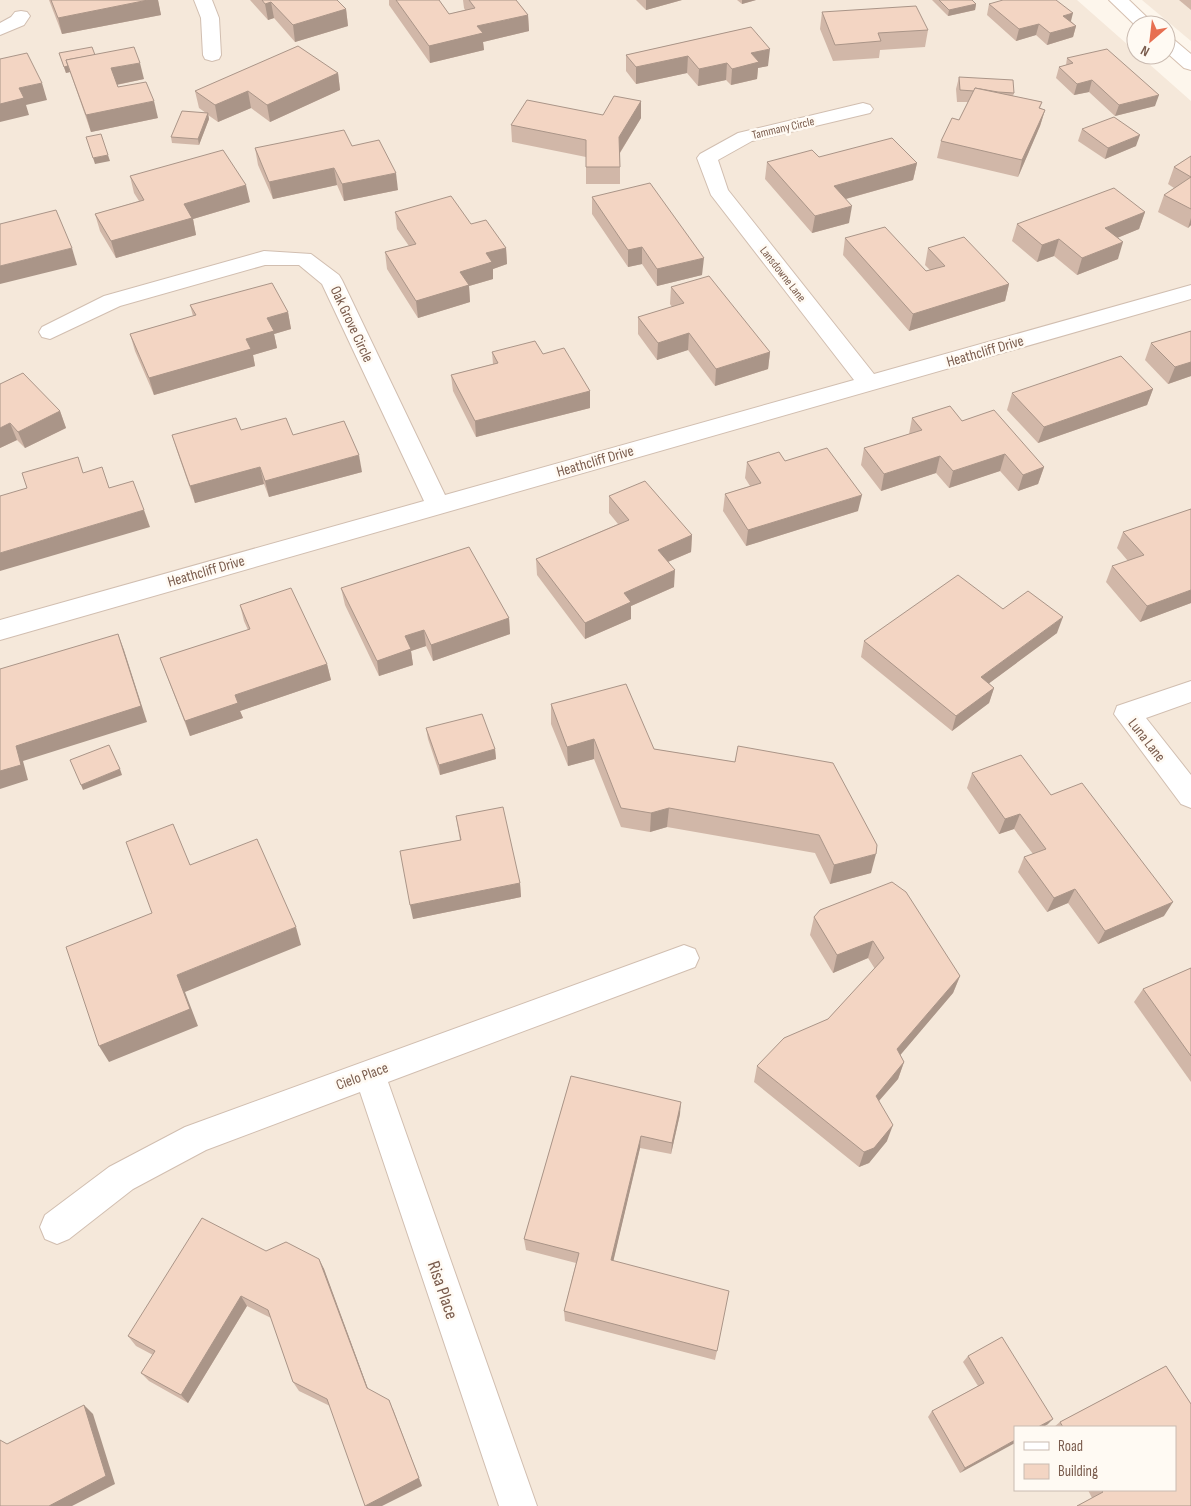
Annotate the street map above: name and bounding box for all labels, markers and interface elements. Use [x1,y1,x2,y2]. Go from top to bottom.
north arrow [1126,15,1176,65]
text: N [1138,42,1152,60]
street label: Tammany Circle [750,114,816,143]
street label: Lansdowne Lane [756,244,809,305]
street label: Oak Grove Circle [326,283,377,365]
street label: Heathcliff Drive [944,331,1026,372]
street label: Heathcliff Drive [554,441,636,482]
street label: Heathcliff Drive [165,551,247,592]
street label: Luna Lane [1124,715,1170,766]
street label: Cielo Place [333,1058,391,1095]
street label: Risa Place [423,1258,462,1322]
legend [1014,1426,1176,1491]
text: Road [1058,1437,1083,1456]
text: Building [1058,1462,1098,1481]

